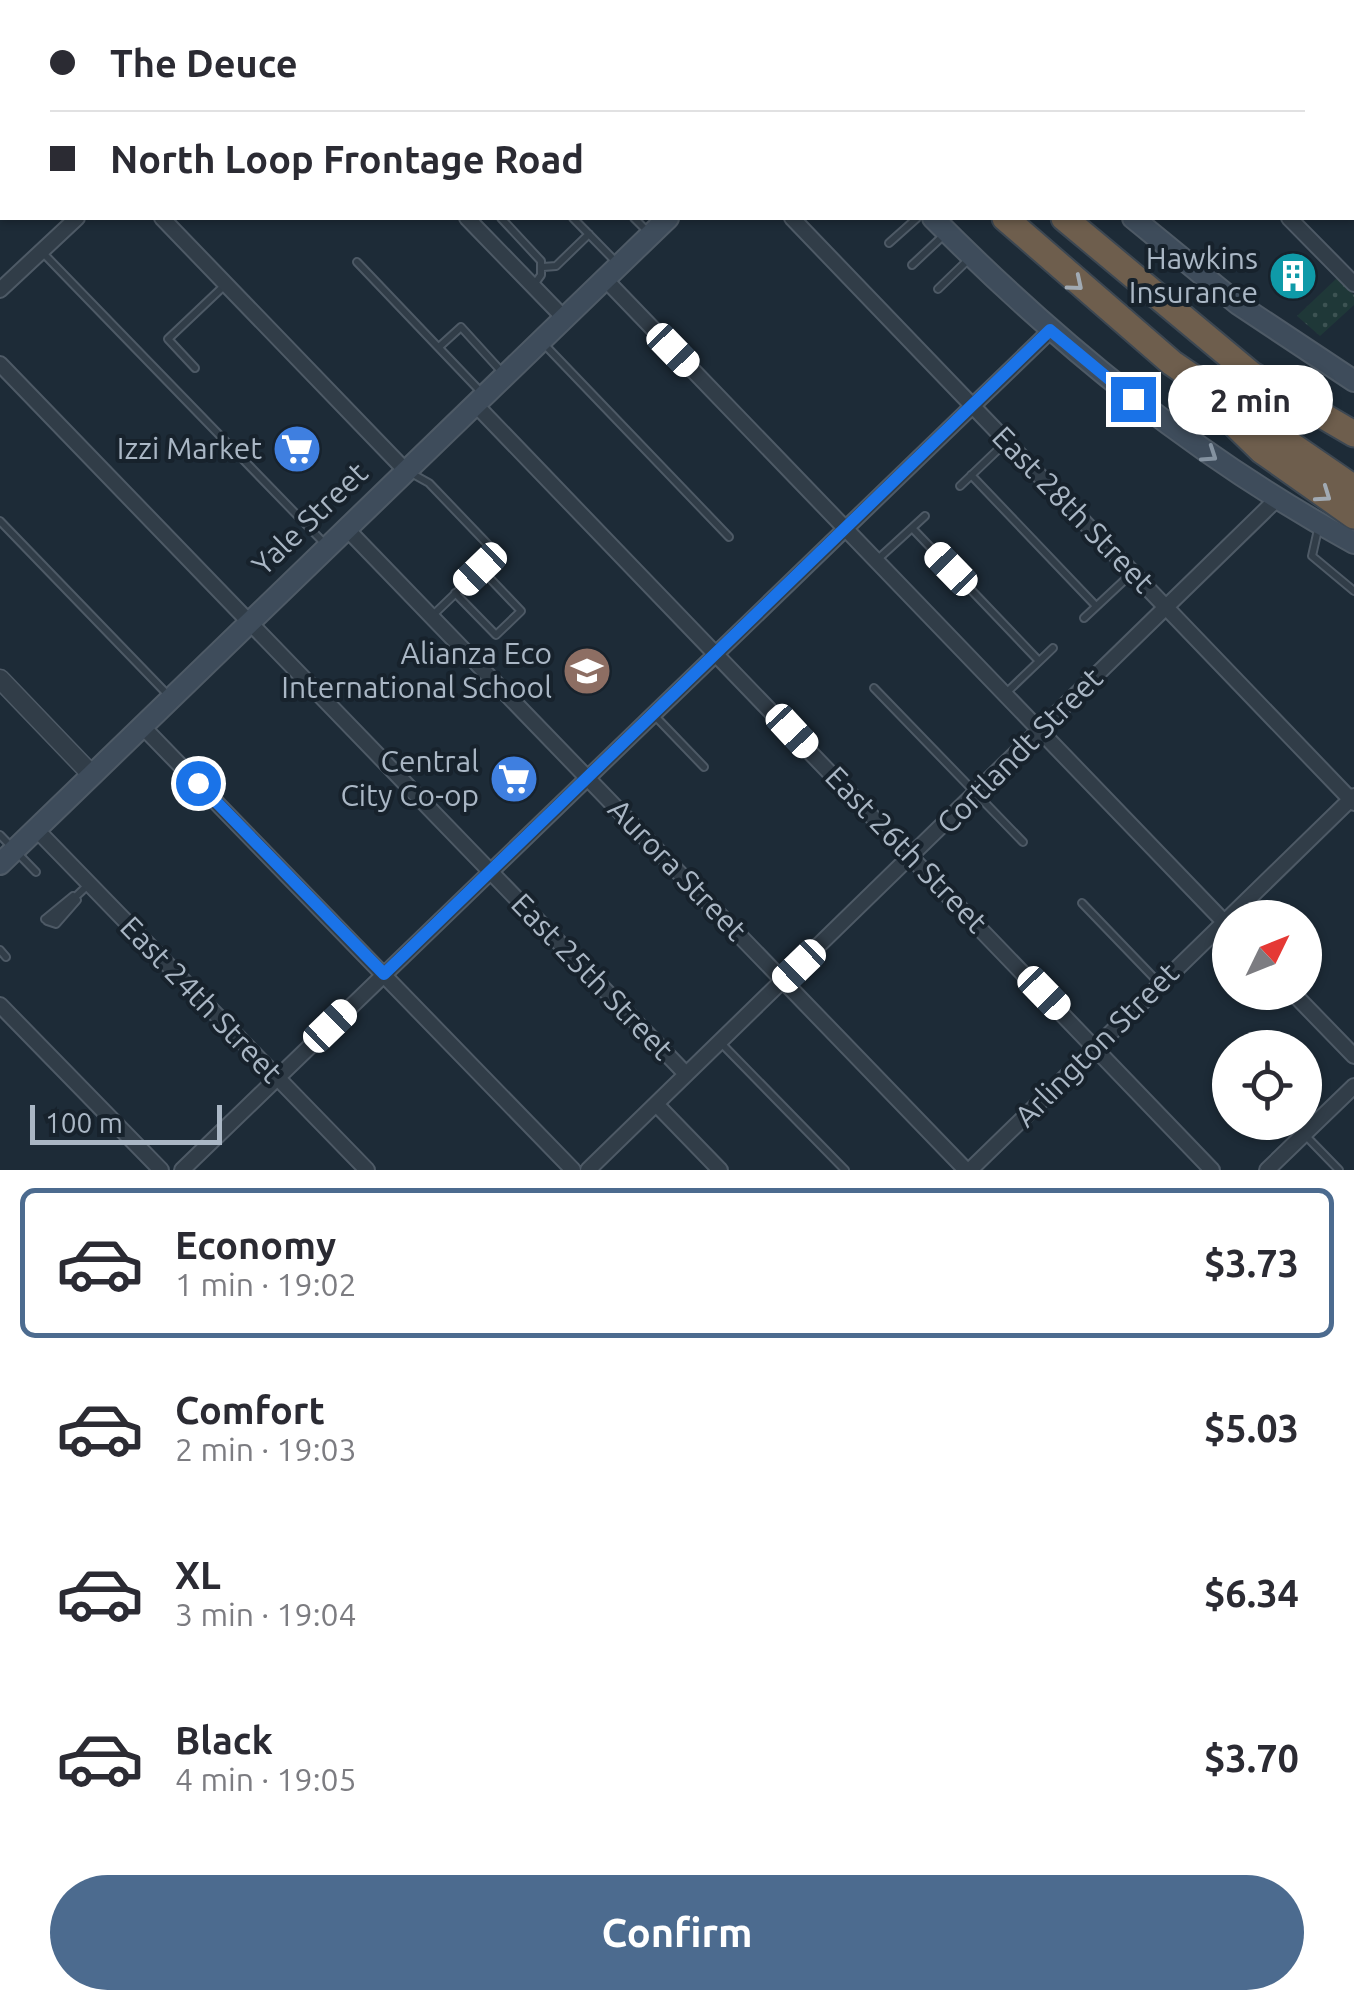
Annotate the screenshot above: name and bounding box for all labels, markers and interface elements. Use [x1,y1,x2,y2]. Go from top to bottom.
text: The Deuce [110,42,298,84]
text: North Loop Frontage Road [110,138,584,180]
place label: Hawkins Insurance [1129,241,1258,309]
building icon: Hawkins Insurance [1267,250,1319,302]
one-way arrow [1065,272,1083,290]
car [641,318,705,382]
callout: 2 min [1168,364,1333,434]
route end [1111,377,1156,422]
text: 2 min [1210,382,1291,418]
street label: East 28th Street [986,419,1162,599]
supermarket icon: Izzi Market [271,423,323,475]
place label: Izzi Market [117,431,262,465]
one-way arrow [1200,442,1218,461]
street label: Yale Street [245,455,374,581]
one-way arrow [1313,483,1332,501]
car [448,537,512,601]
car [919,537,983,601]
place label: Alianza Eco International School [281,636,552,704]
school or university icon: Alianza Eco International School [561,645,613,697]
street label: Cortlandt Street [930,661,1109,840]
car [761,699,823,763]
place label: Central City Co-op [340,744,479,812]
supermarket icon: Central City Co-op [488,753,540,805]
street label: East 26th Street [819,759,995,939]
route start [176,761,221,806]
street label: Aurora Street [602,792,754,947]
street label: East 25th Street [505,886,681,1066]
north arrow [1212,900,1322,1010]
map controls [1212,900,1322,1140]
street label: East 24th Street [114,909,290,1089]
car [767,934,831,998]
street label: Arlington Street [1007,955,1185,1133]
car [1012,961,1076,1025]
car [298,994,362,1058]
button: locate [1212,1030,1322,1140]
scale bar [30,1100,222,1144]
text: 100 m [45,1107,123,1138]
icon: car [55,1218,145,1308]
text: Economy [175,1224,336,1266]
text: $3.73 [1204,1242,1299,1284]
text: 1 min · 19:02 [175,1266,357,1302]
icon: car [55,1383,145,1473]
text: Comfort [175,1389,325,1431]
text: $5.03 [1204,1407,1299,1449]
text: 2 min · 19:03 [175,1431,357,1467]
icon: car [55,1548,145,1638]
text: XL [175,1554,221,1596]
text: $6.34 [1204,1572,1299,1614]
text: 3 min · 19:04 [175,1596,357,1632]
icon: car [55,1713,145,1803]
text: Black [175,1719,273,1761]
text: $3.70 [1204,1737,1299,1779]
text: 4 min · 19:05 [175,1761,357,1797]
button: Confirm [50,1875,1304,1990]

